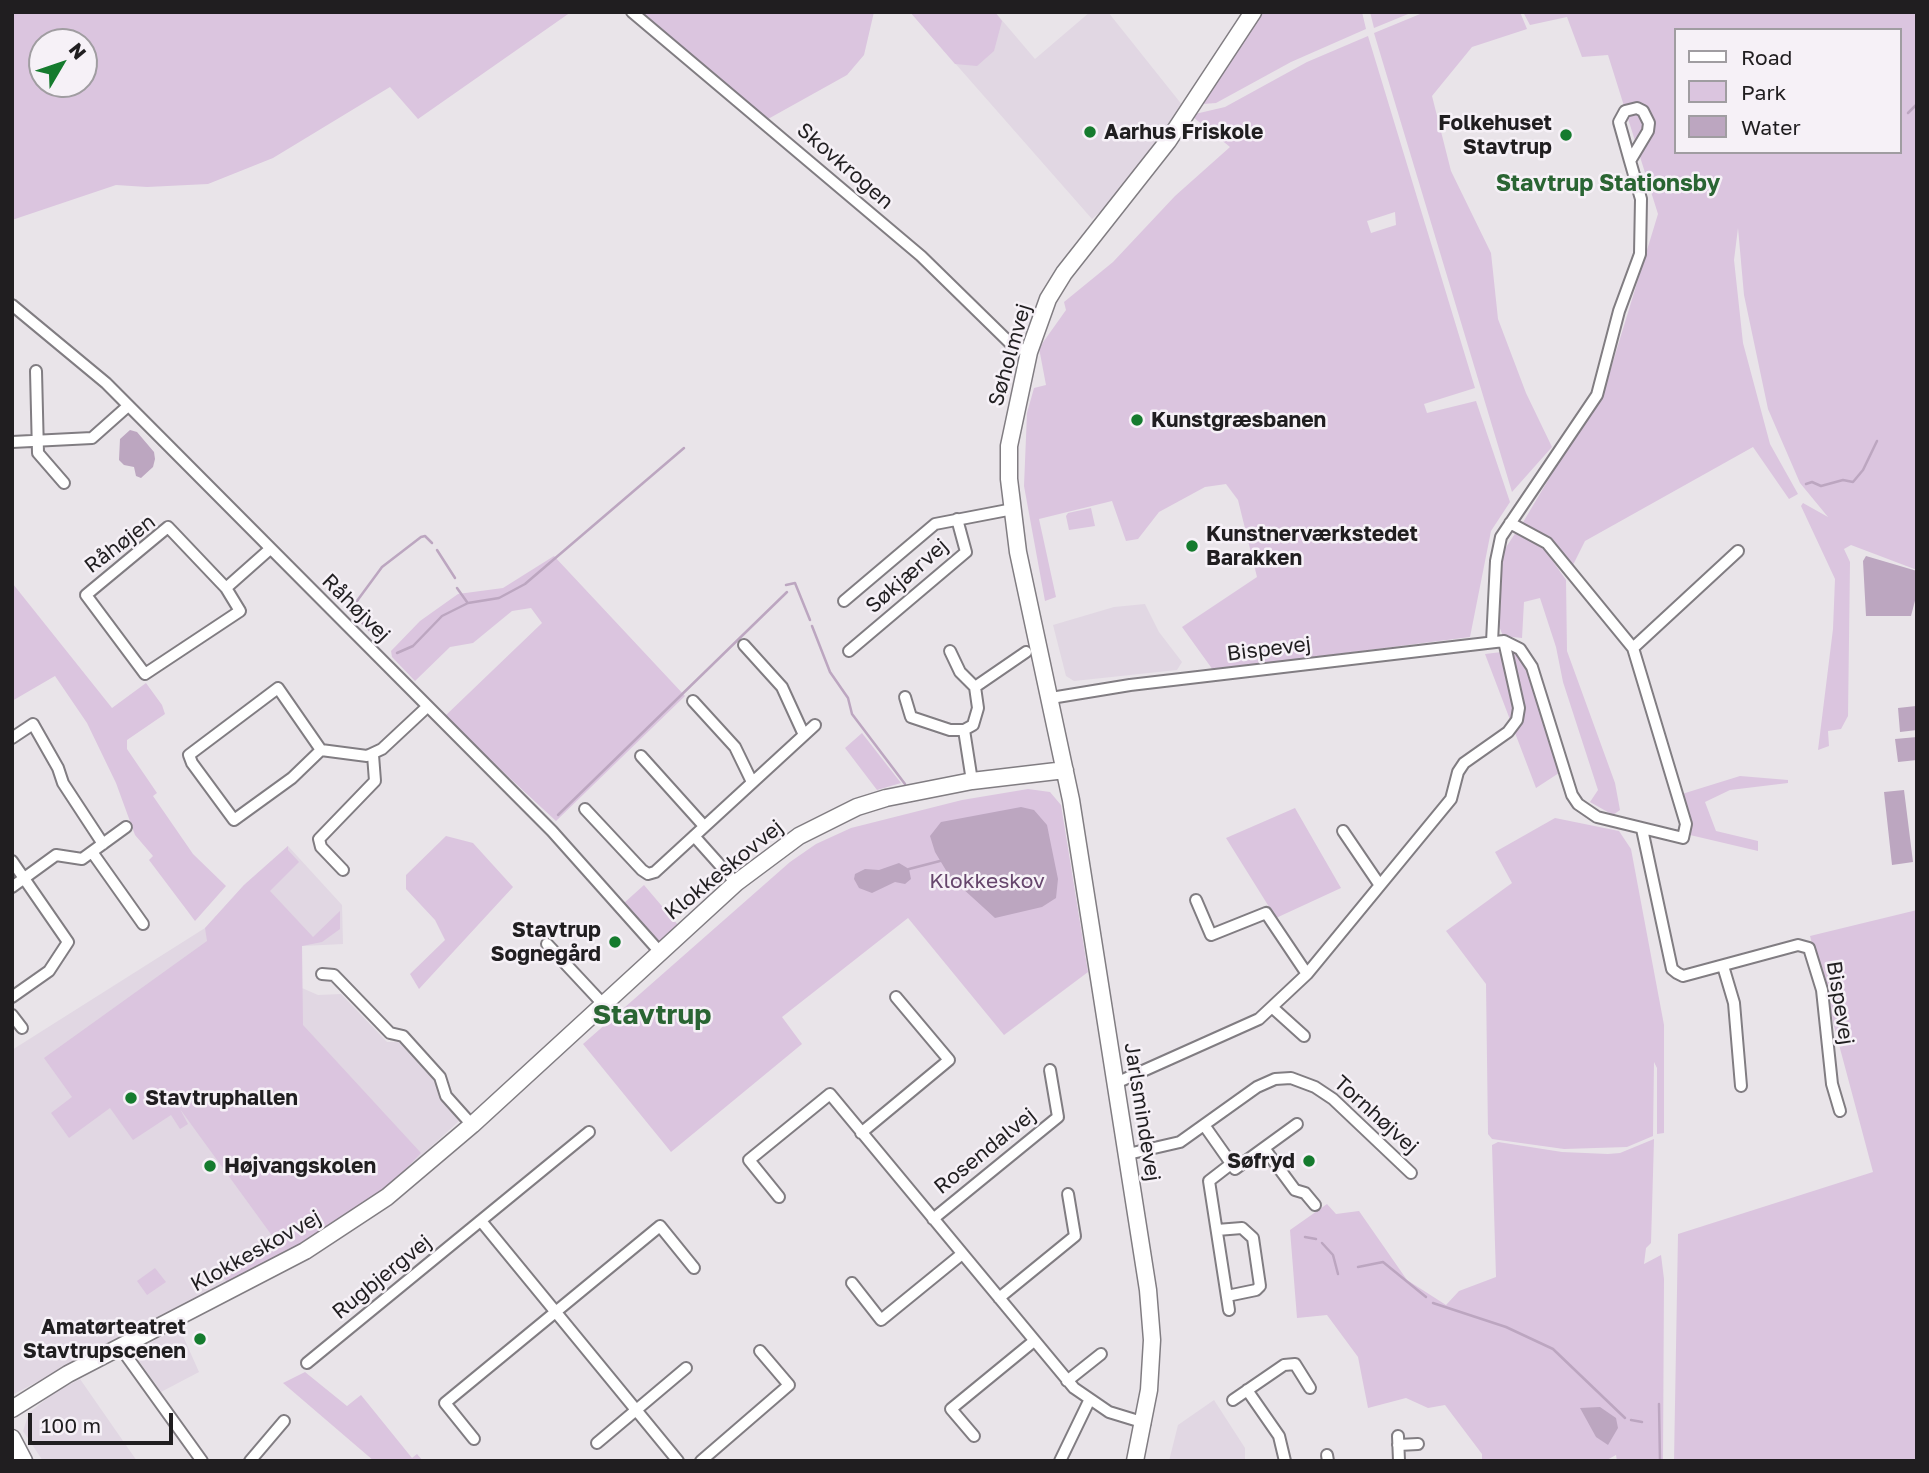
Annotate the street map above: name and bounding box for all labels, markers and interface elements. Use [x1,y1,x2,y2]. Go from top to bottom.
north arrow [28,28,98,98]
legend [1674,28,1901,154]
text: N [65,38,92,64]
text: Road [1741,44,1792,70]
text: Park [1741,79,1786,105]
place label: Folkehuset Stavtrup [1438,110,1552,160]
text: Water [1741,114,1801,140]
street label: Skovkrogen [792,117,898,215]
place label: Aarhus Friskole [1104,119,1263,145]
marker: Aarhus Friskole [1082,124,1098,140]
marker: Folkehuset Stavtrup [1558,127,1574,143]
district label: Stavtrup Stationsby [1496,170,1720,198]
street label: Søholmvej [983,301,1037,409]
place label: Kunstgræsbanen [1151,407,1326,433]
marker: Kunstgræsbanen [1129,412,1145,428]
street label: Råhøjen [80,509,160,579]
place label: Kunstnerværkstedet Barakken [1206,521,1418,571]
street label: Søkjærvej [861,533,953,619]
marker: Kunstnerværkstedet Barakken [1184,538,1200,554]
street label: Råhøjvej [317,569,395,647]
street label: Bispevej [1225,631,1313,667]
street label: Klokkeskovvej [660,815,788,925]
park label: Klokkeskov [929,868,1045,894]
place label: Stavtrup Sognegård [490,917,601,967]
marker: Stavtrup Sognegård [607,934,623,950]
street label: Bispevej [1821,959,1859,1047]
district label: Stavtrup [593,998,711,1032]
street label: Jarlsmindevej [1119,1041,1165,1183]
street label: Tornhøjvej [1329,1070,1423,1160]
place label: Stavtruphallen [145,1085,298,1111]
marker: Stavtruphallen [123,1090,139,1106]
street label: Rosendalvej [929,1102,1041,1200]
place label: Søfryd [1227,1148,1295,1174]
place label: Højvangskolen [224,1153,376,1179]
marker: Søfryd [1301,1153,1317,1169]
marker: Højvangskolen [202,1158,218,1174]
street label: Klokkeskovvej [186,1205,326,1297]
street label: Rugbjergvej [327,1229,437,1325]
place label: Amatørteatret Stavtrupscenen [23,1314,186,1364]
marker: Amatørteatret Stavtrupscenen [192,1331,208,1347]
scale bar [32,1400,177,1444]
text: 100 m [41,1412,101,1438]

